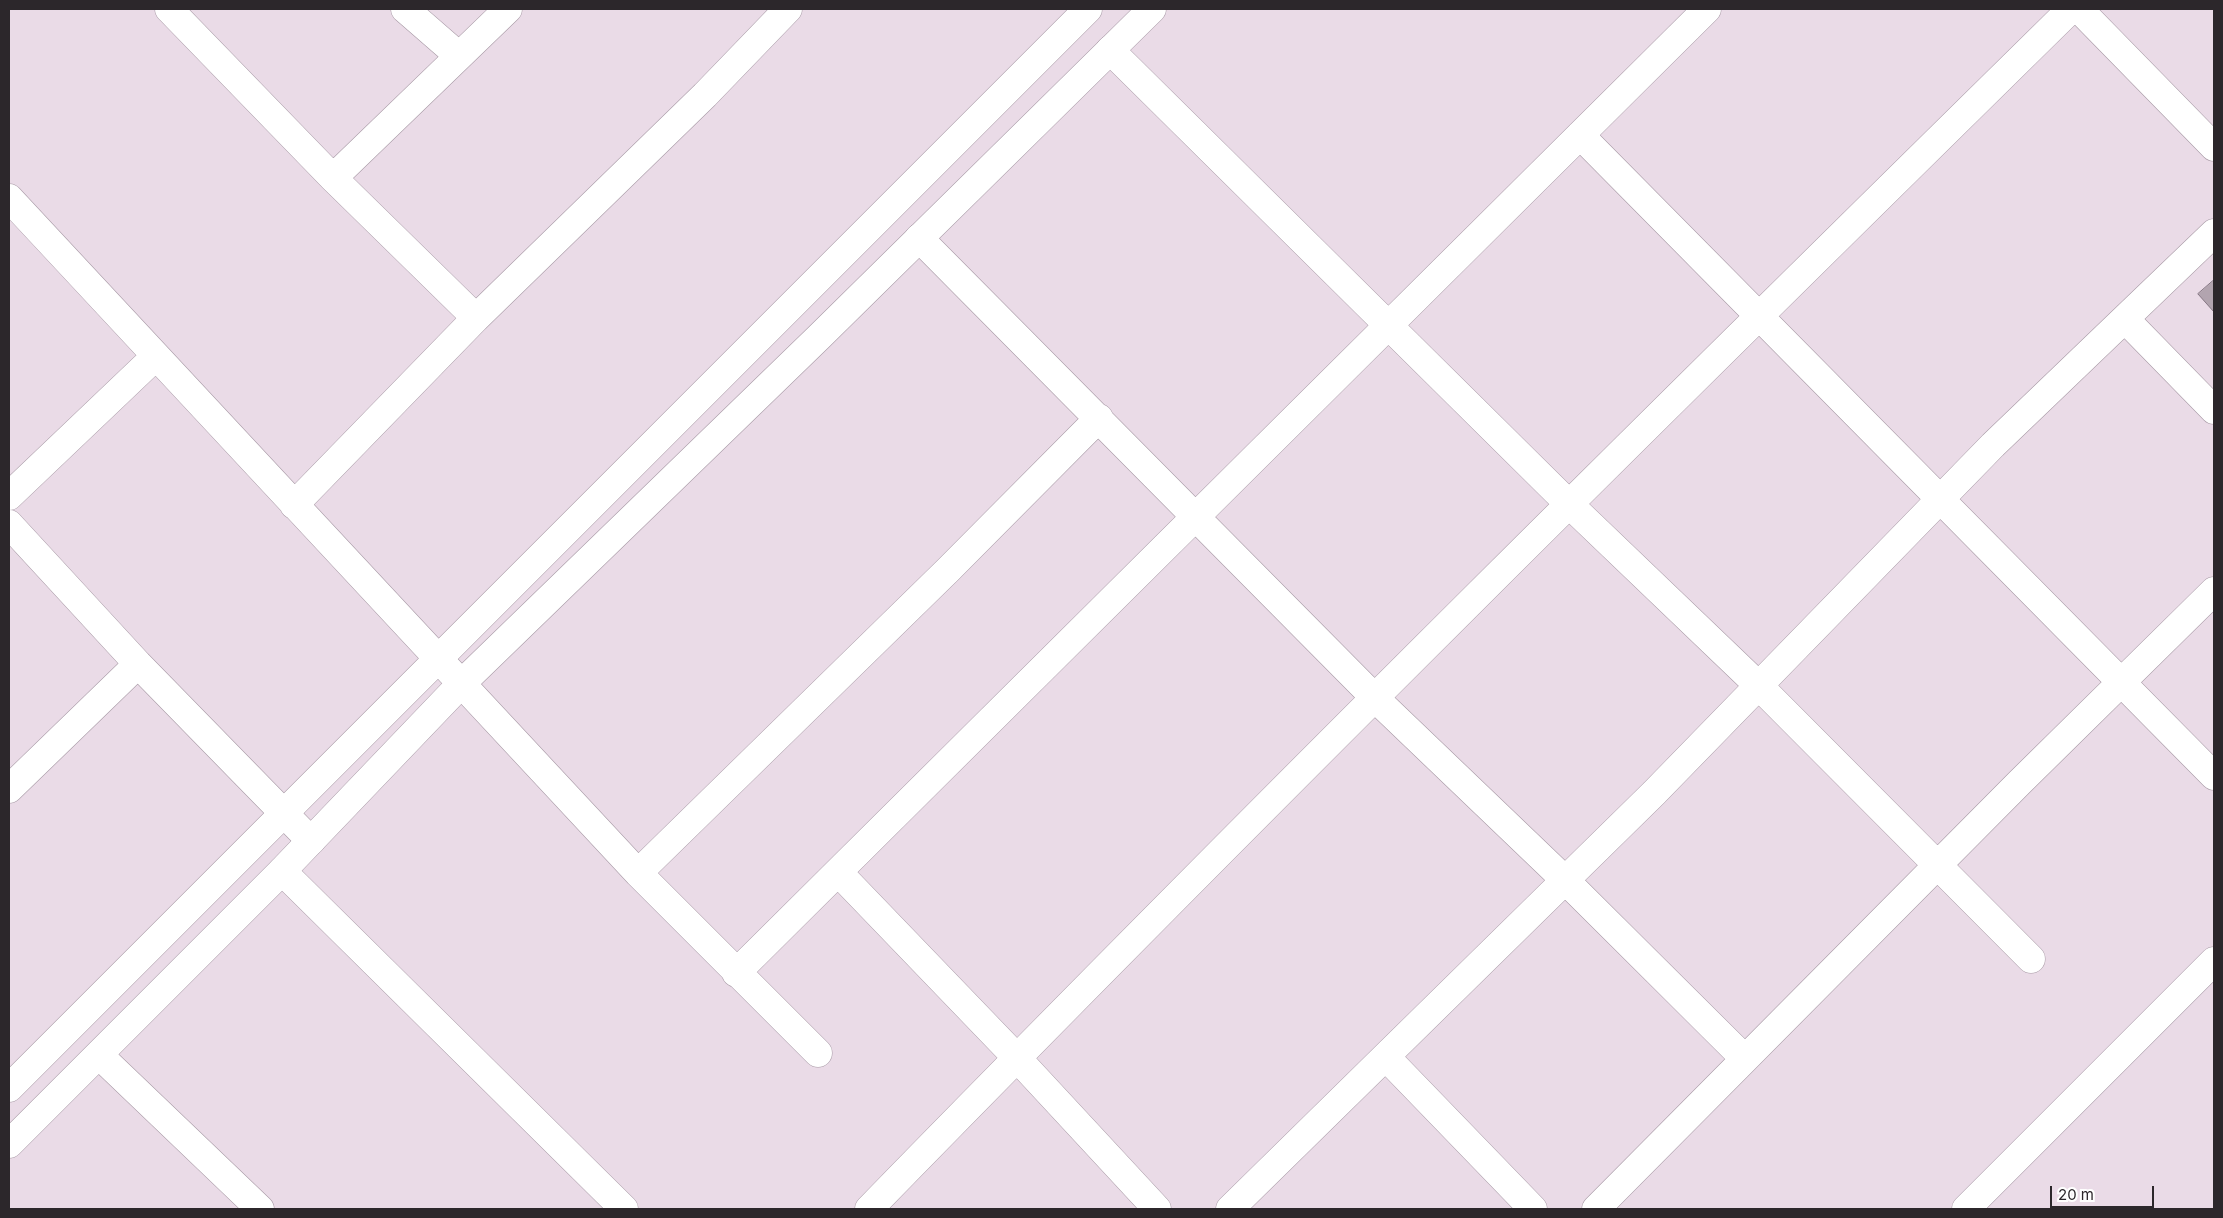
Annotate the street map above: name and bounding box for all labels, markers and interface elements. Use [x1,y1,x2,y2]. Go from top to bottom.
scale bar [2053,1176,2157,1208]
text: 20 m [2058,1185,2094,1204]

